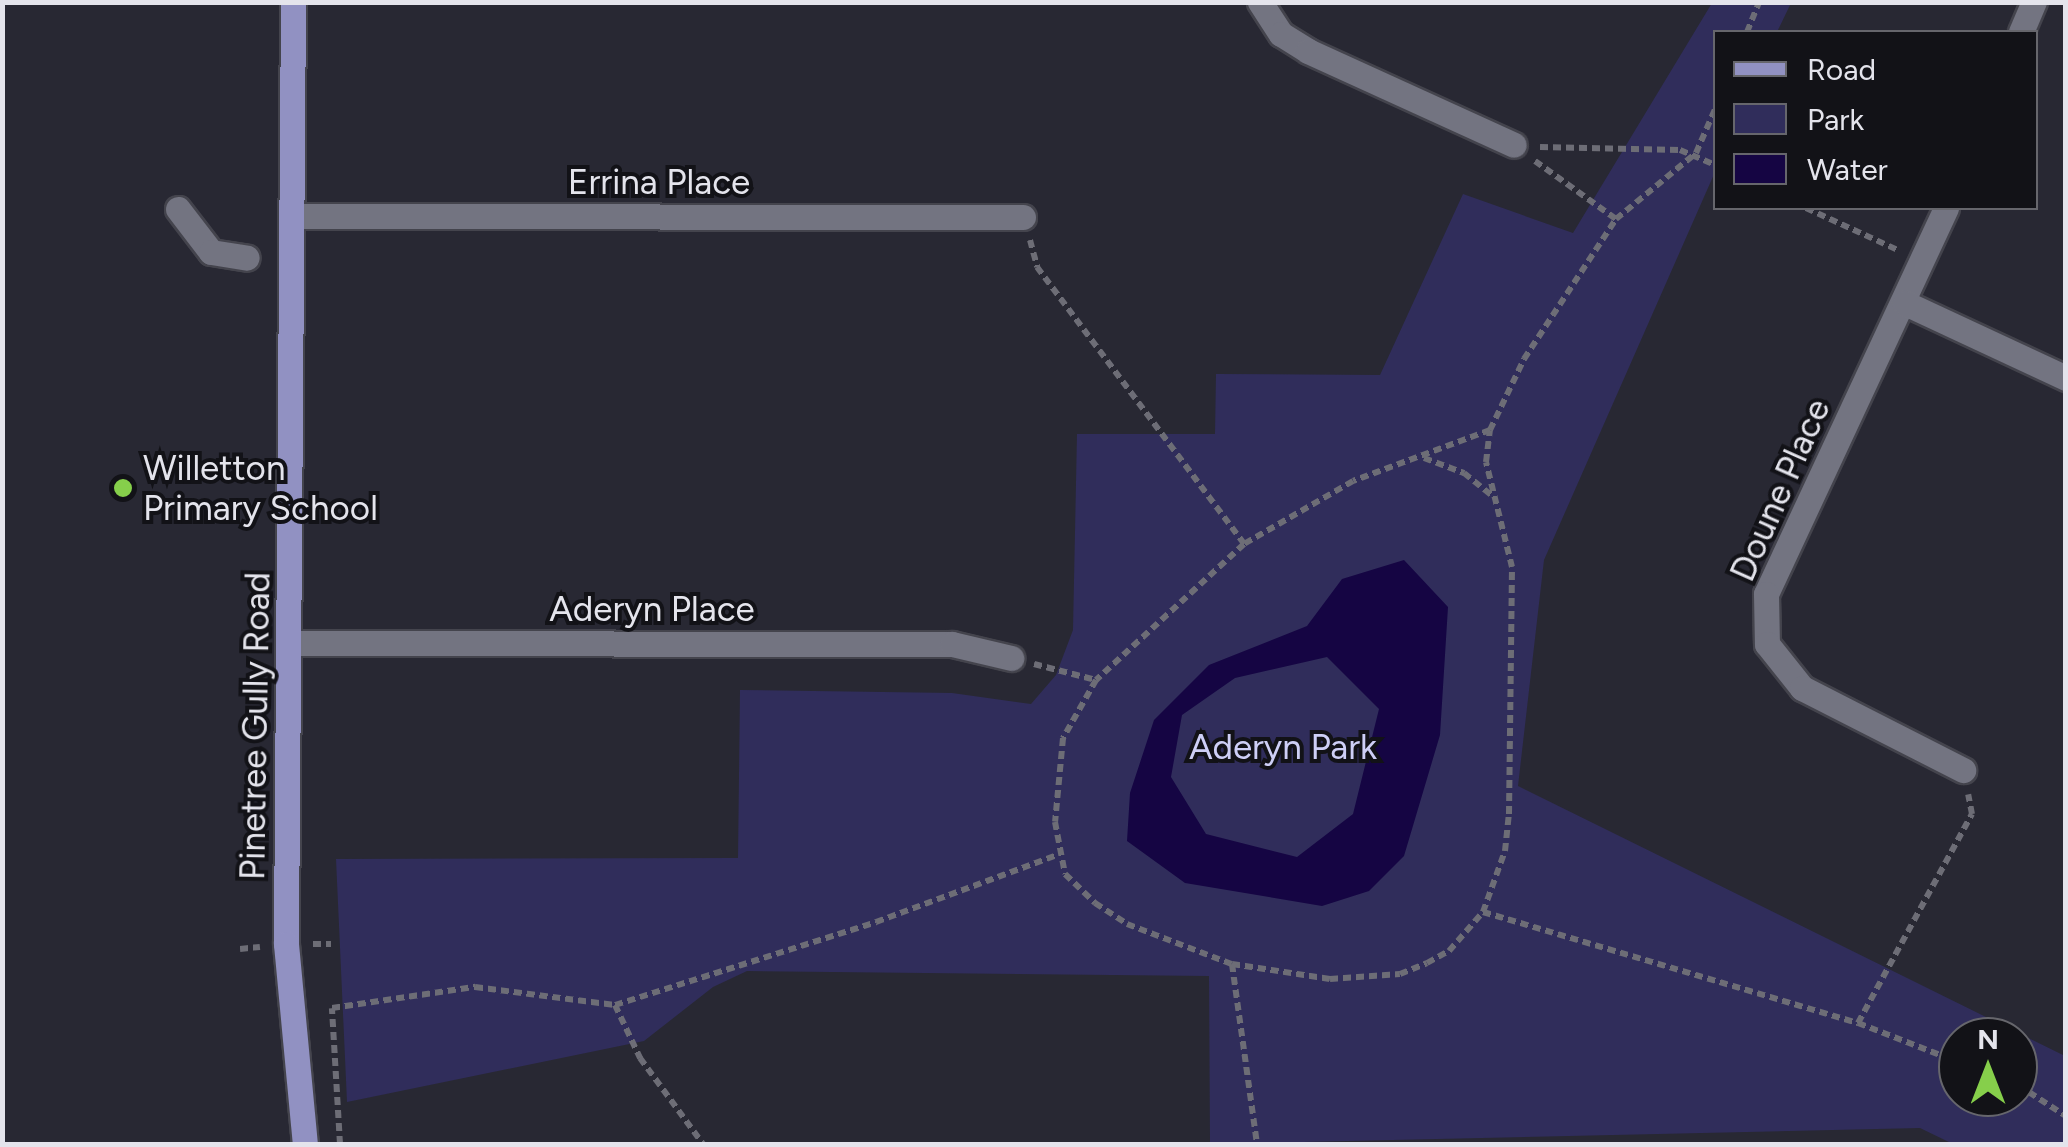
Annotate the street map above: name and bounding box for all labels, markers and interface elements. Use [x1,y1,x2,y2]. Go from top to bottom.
legend [1713,30,2038,210]
text: Road [1807,51,1876,88]
text: Park [1807,101,1864,138]
text: Water [1807,151,1888,188]
street label: Errina Place [568,161,750,203]
street label: Doune Place [1721,392,1839,588]
place label: Willetton Primary School [143,447,378,529]
marker: Willetton Primary School [112,477,134,499]
street label: Pinetree Gully Road [231,572,279,880]
street label: Aderyn Place [549,588,755,630]
park label: Aderyn Park [1189,726,1377,768]
north arrow [1938,1017,2038,1117]
text: N [1977,1022,1999,1056]

